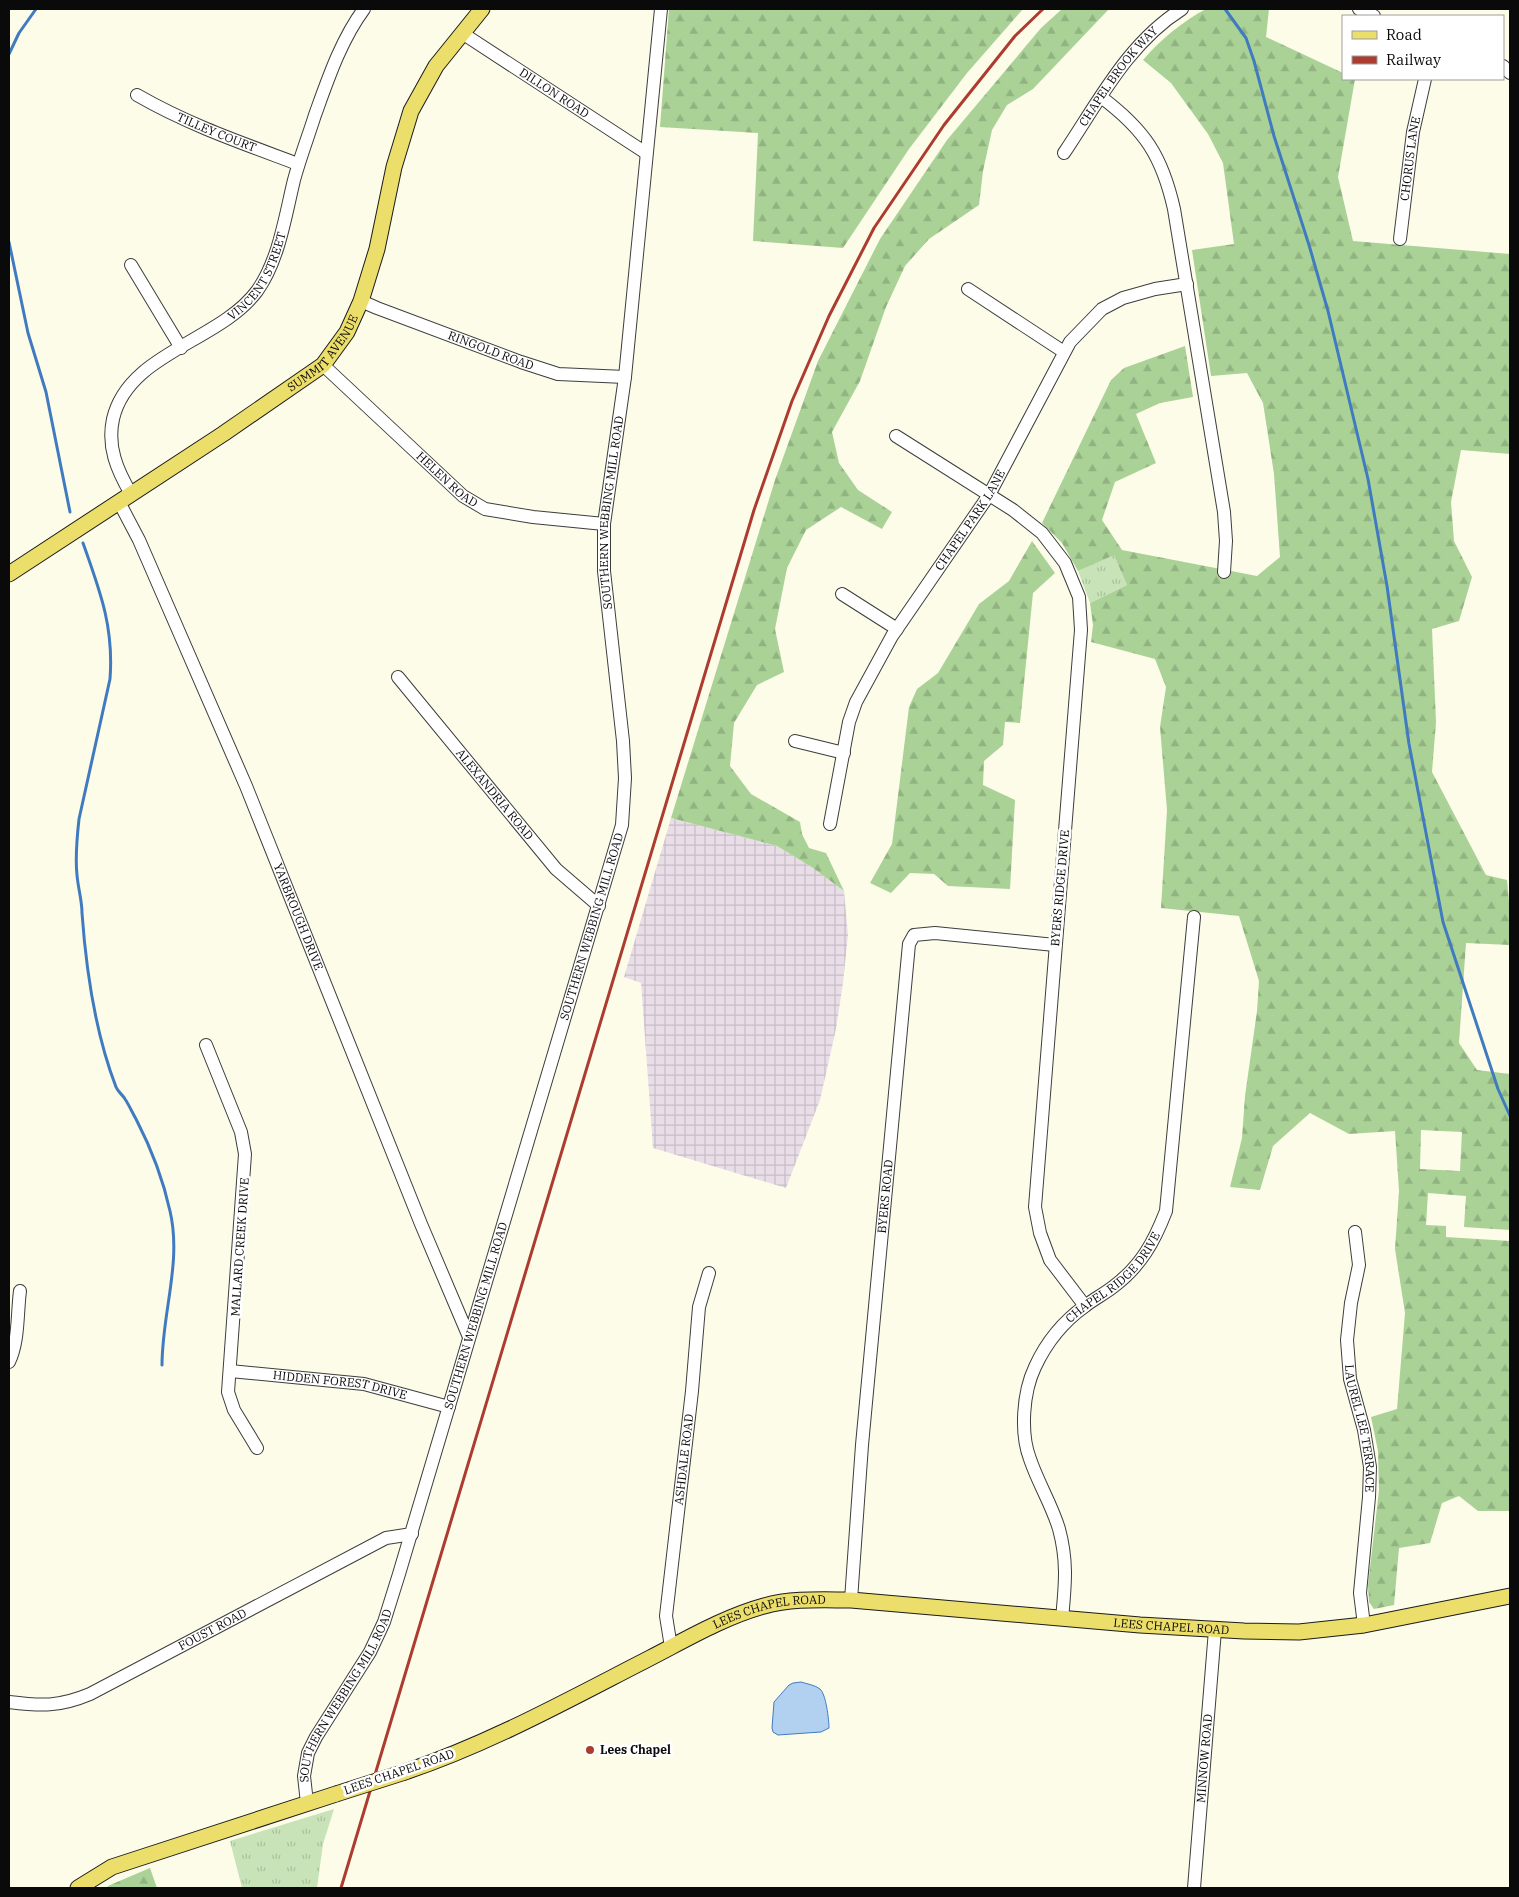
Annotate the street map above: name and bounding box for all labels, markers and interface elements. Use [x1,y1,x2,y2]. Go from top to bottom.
legend [1342,15,1504,80]
street label: CHAPEL BROOK WAY [1075,23,1161,129]
text: Road [1386,25,1422,44]
text: Railway [1386,50,1441,69]
street label: DILLON ROAD [517,64,592,121]
street label: TILLEY COURT [175,109,259,155]
street label: CHORUS LANE [1397,115,1423,202]
street label: VINCENT STREET [224,230,289,323]
street label: SUMMIT AVENUE [284,312,361,394]
street label: RINGOLD ROAD [446,327,536,373]
street label: SOUTHERN WEBBING MILL ROAD [596,415,626,610]
street label: HELEN ROAD [413,448,481,510]
street label: CHAPEL PARK LANE [931,467,1008,573]
street label: ALEXANDRIA ROAD [453,745,537,843]
street label: BYERS RIDGE DRIVE [1047,829,1072,947]
street label: SOUTHERN WEBBING MILL ROAD [556,831,626,1022]
street label: YARBROUGH DRIVE [271,861,327,972]
street label: BYERS ROAD [874,1159,896,1234]
street label: MALLARD CREEK DRIVE [227,1177,252,1317]
street label: SOUTHERN WEBBING MILL ROAD [440,1220,510,1411]
street label: CHAPEL RIDGE DRIVE [1062,1229,1163,1326]
street label: LAUREL LEE TERRACE [1342,1364,1378,1493]
street label: HIDDEN FOREST DRIVE [272,1367,409,1402]
street label: ASHDALE ROAD [671,1413,696,1506]
street label: LEES CHAPEL ROAD [710,1592,826,1632]
street label: FOUST ROAD [175,1605,249,1653]
street label: SOUTHERN WEBBING MILL ROAD [296,1607,395,1783]
street label: LEES CHAPEL ROAD [1113,1615,1230,1637]
street label: MINNOW ROAD [1193,1713,1215,1803]
place label: Lees Chapel [600,1742,671,1757]
marker: Lees Chapel [584,1744,596,1756]
street label: LEES CHAPEL ROAD [342,1746,456,1797]

